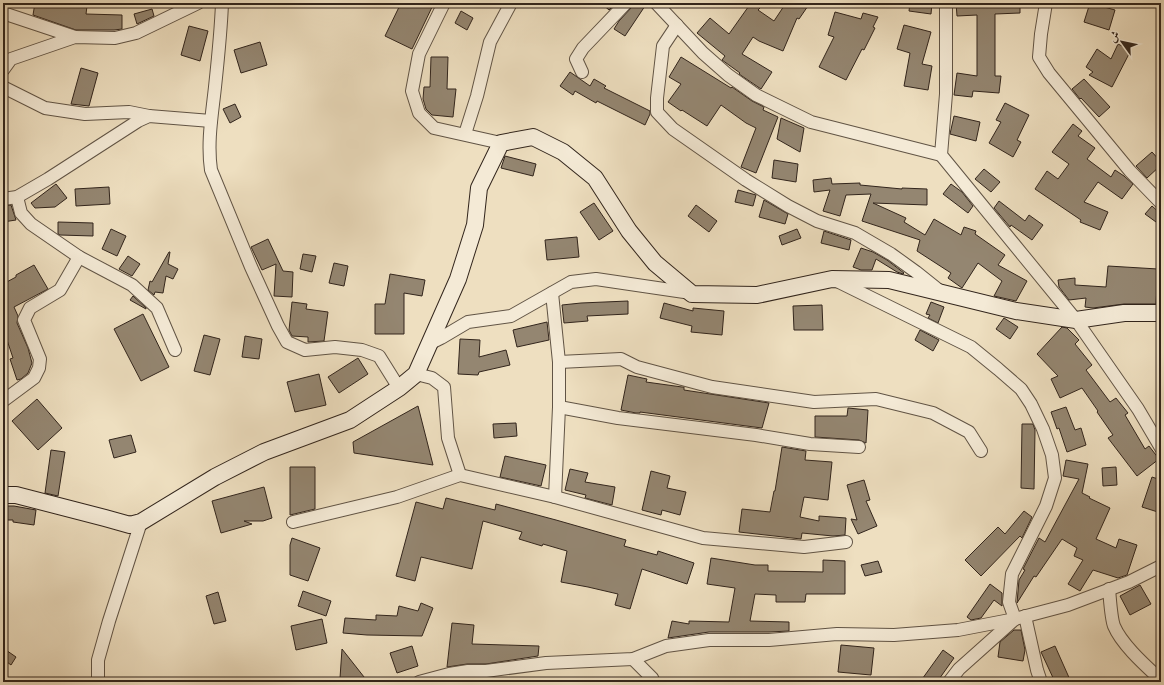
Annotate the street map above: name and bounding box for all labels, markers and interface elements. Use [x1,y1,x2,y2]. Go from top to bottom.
north arrow [1102,22,1142,62]
text: ش [1106,29,1123,45]

